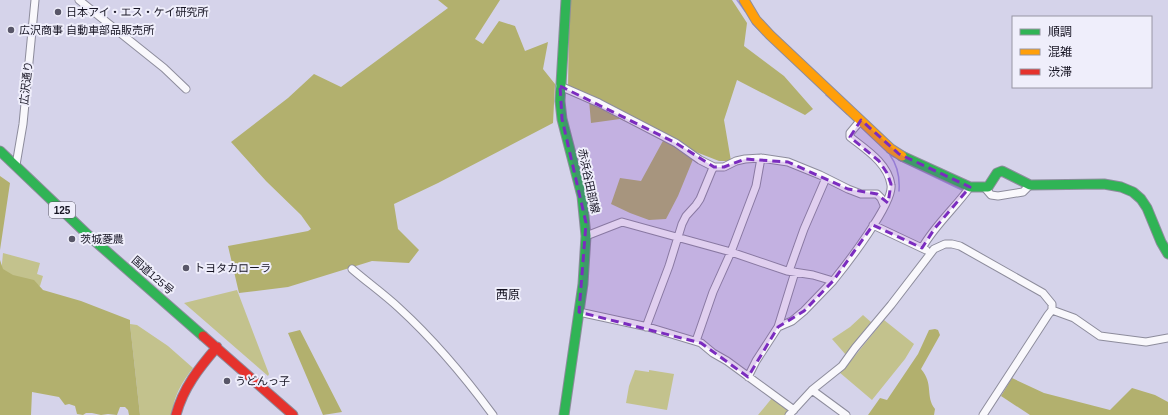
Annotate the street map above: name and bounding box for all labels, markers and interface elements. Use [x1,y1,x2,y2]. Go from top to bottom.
place label: 日本アイ・エス・ケイ研究所 [66,6,209,18]
marker: 日本アイ・エス・ケイ研究所 [53,7,63,17]
legend [1012,16,1152,88]
place label: 広沢商事 自動車部品販売所 [19,24,155,36]
marker: 広沢商事 自動車部品販売所 [6,25,16,35]
text: 順調 [1048,25,1072,39]
text: 混雑 [1048,45,1072,59]
street label: 広沢通り [18,60,34,106]
text: 渋滞 [1048,65,1072,79]
street label: 赤浜谷田部線 [576,147,602,215]
road number: 125 [49,202,75,218]
place label: 茨城菱農 [80,233,124,245]
marker: 茨城菱農 [67,234,77,244]
street label: 国道125号 [130,254,176,296]
place label: トヨタカローラ [194,262,271,274]
marker: トヨタカローラ [181,263,191,273]
district label: 西原 [496,288,520,302]
place label: うどんっ子 [235,375,290,387]
marker: うどんっ子 [222,376,232,386]

